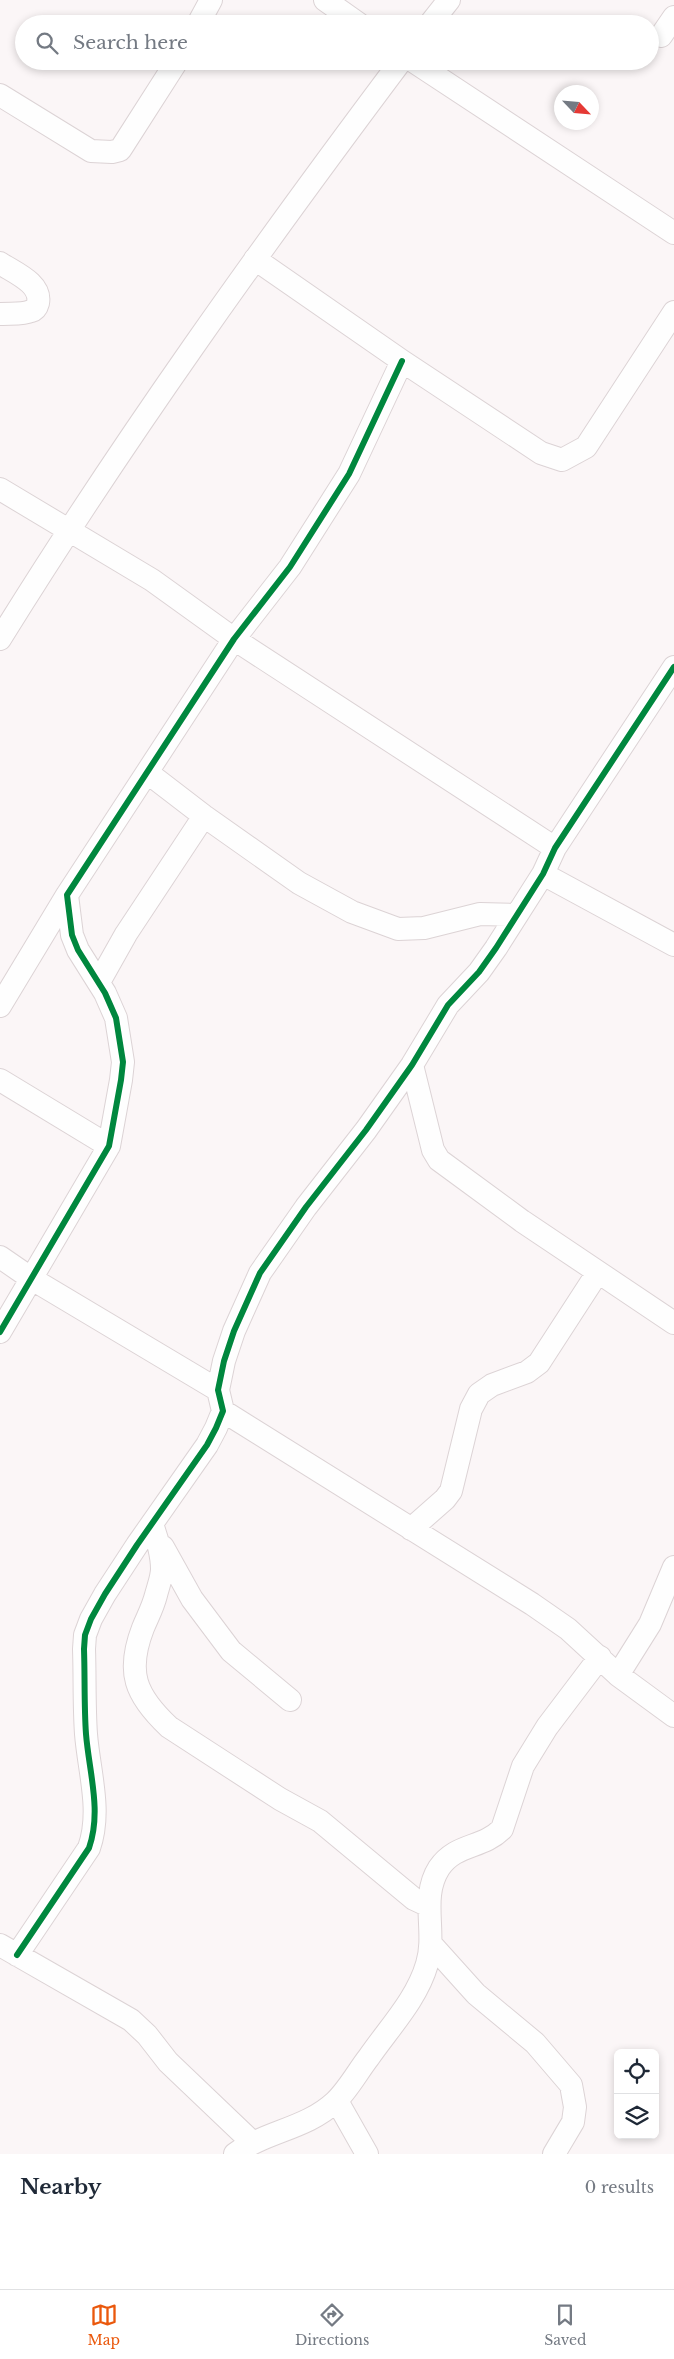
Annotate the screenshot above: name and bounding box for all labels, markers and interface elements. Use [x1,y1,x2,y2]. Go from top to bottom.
search box [15,15,659,70]
icon: search [33,29,61,57]
text: Search here [73,31,188,54]
north arrow [554,85,599,130]
map controls [614,2049,659,2139]
button: locate [614,2049,659,2094]
button: layers [614,2094,659,2139]
text: Nearby [20,2174,101,2200]
text: 0 results [585,2177,654,2197]
tab: Map [87,2301,120,2349]
tab: Directions [295,2301,369,2349]
tab: Saved [544,2301,587,2349]

